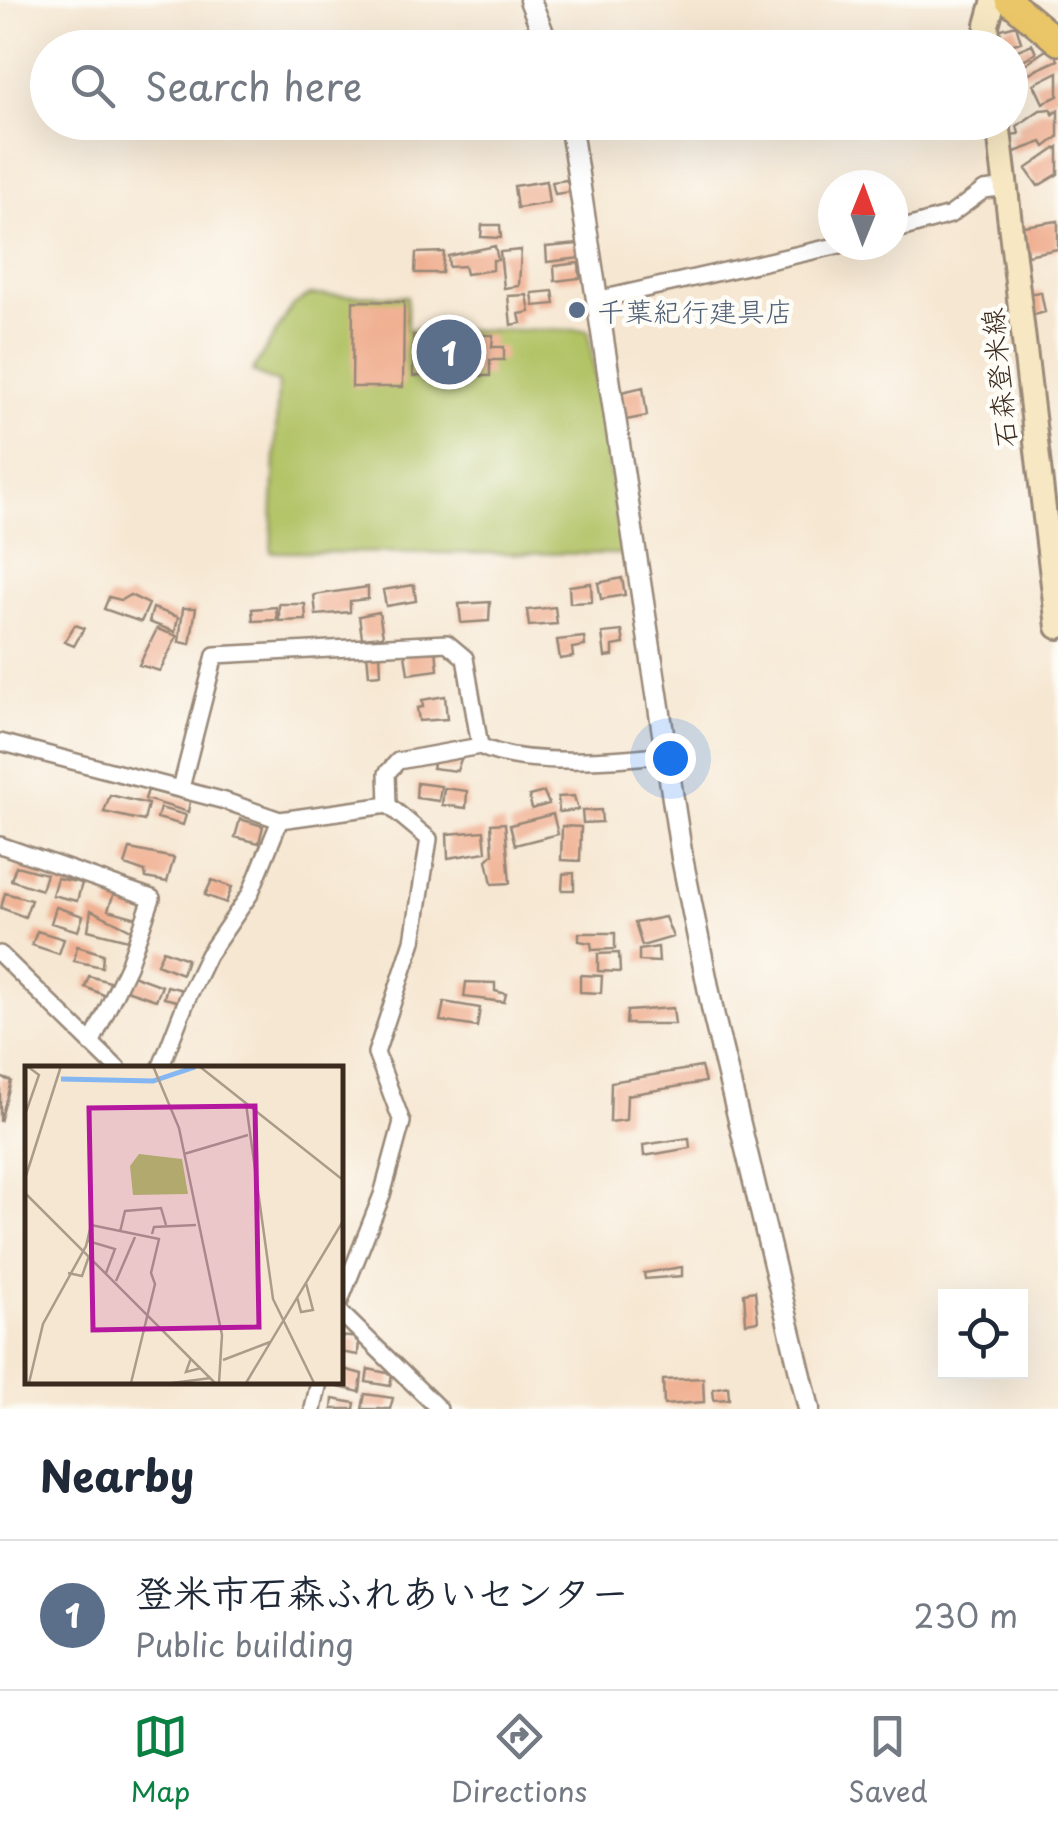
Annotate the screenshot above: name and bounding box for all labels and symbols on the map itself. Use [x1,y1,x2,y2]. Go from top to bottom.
north arrow [818,170,908,260]
place label: 千葉紀行建具店 [597,289,793,332]
marker: 千葉紀行建具店 [566,299,588,321]
street label: 石森登米線 [969,306,1027,450]
pin: 1 [416,314,482,390]
your location [645,733,696,784]
inset map [25,1066,342,1384]

